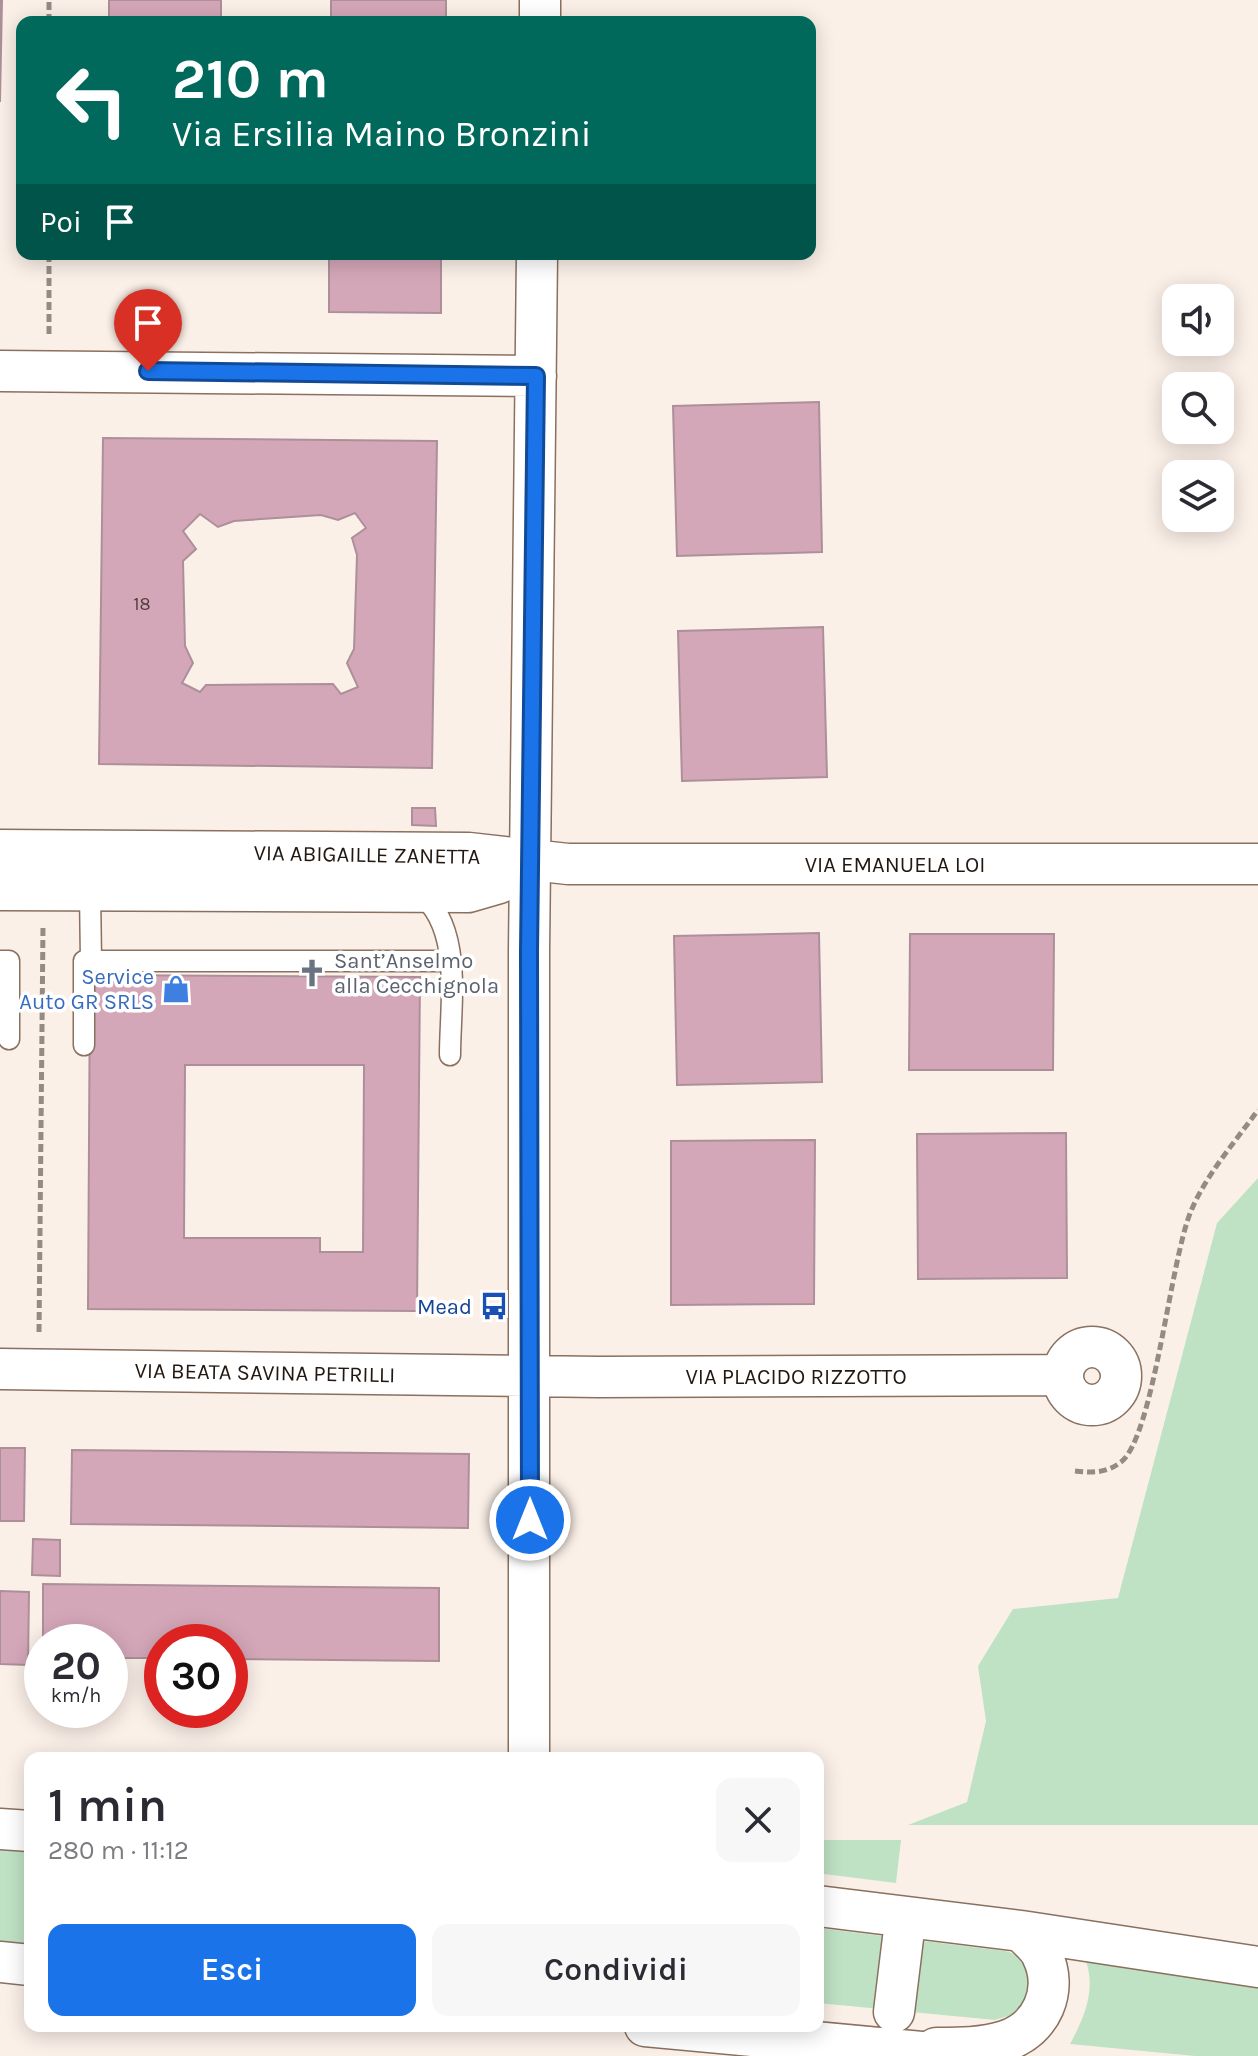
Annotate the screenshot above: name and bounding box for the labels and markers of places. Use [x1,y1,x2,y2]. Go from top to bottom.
pin [114,289,182,371]
place label: Sant’Anselmo alla Cecchignola [334,948,499,999]
church icon: Sant’Anselmo alla Cecchignola [297,958,327,988]
place label: Service Auto GR SRLS [19,964,154,1015]
shop icon: Service Auto GR SRLS [161,974,191,1004]
bus stop icon: Mead [479,1291,509,1321]
place label: Mead [417,1294,472,1320]

